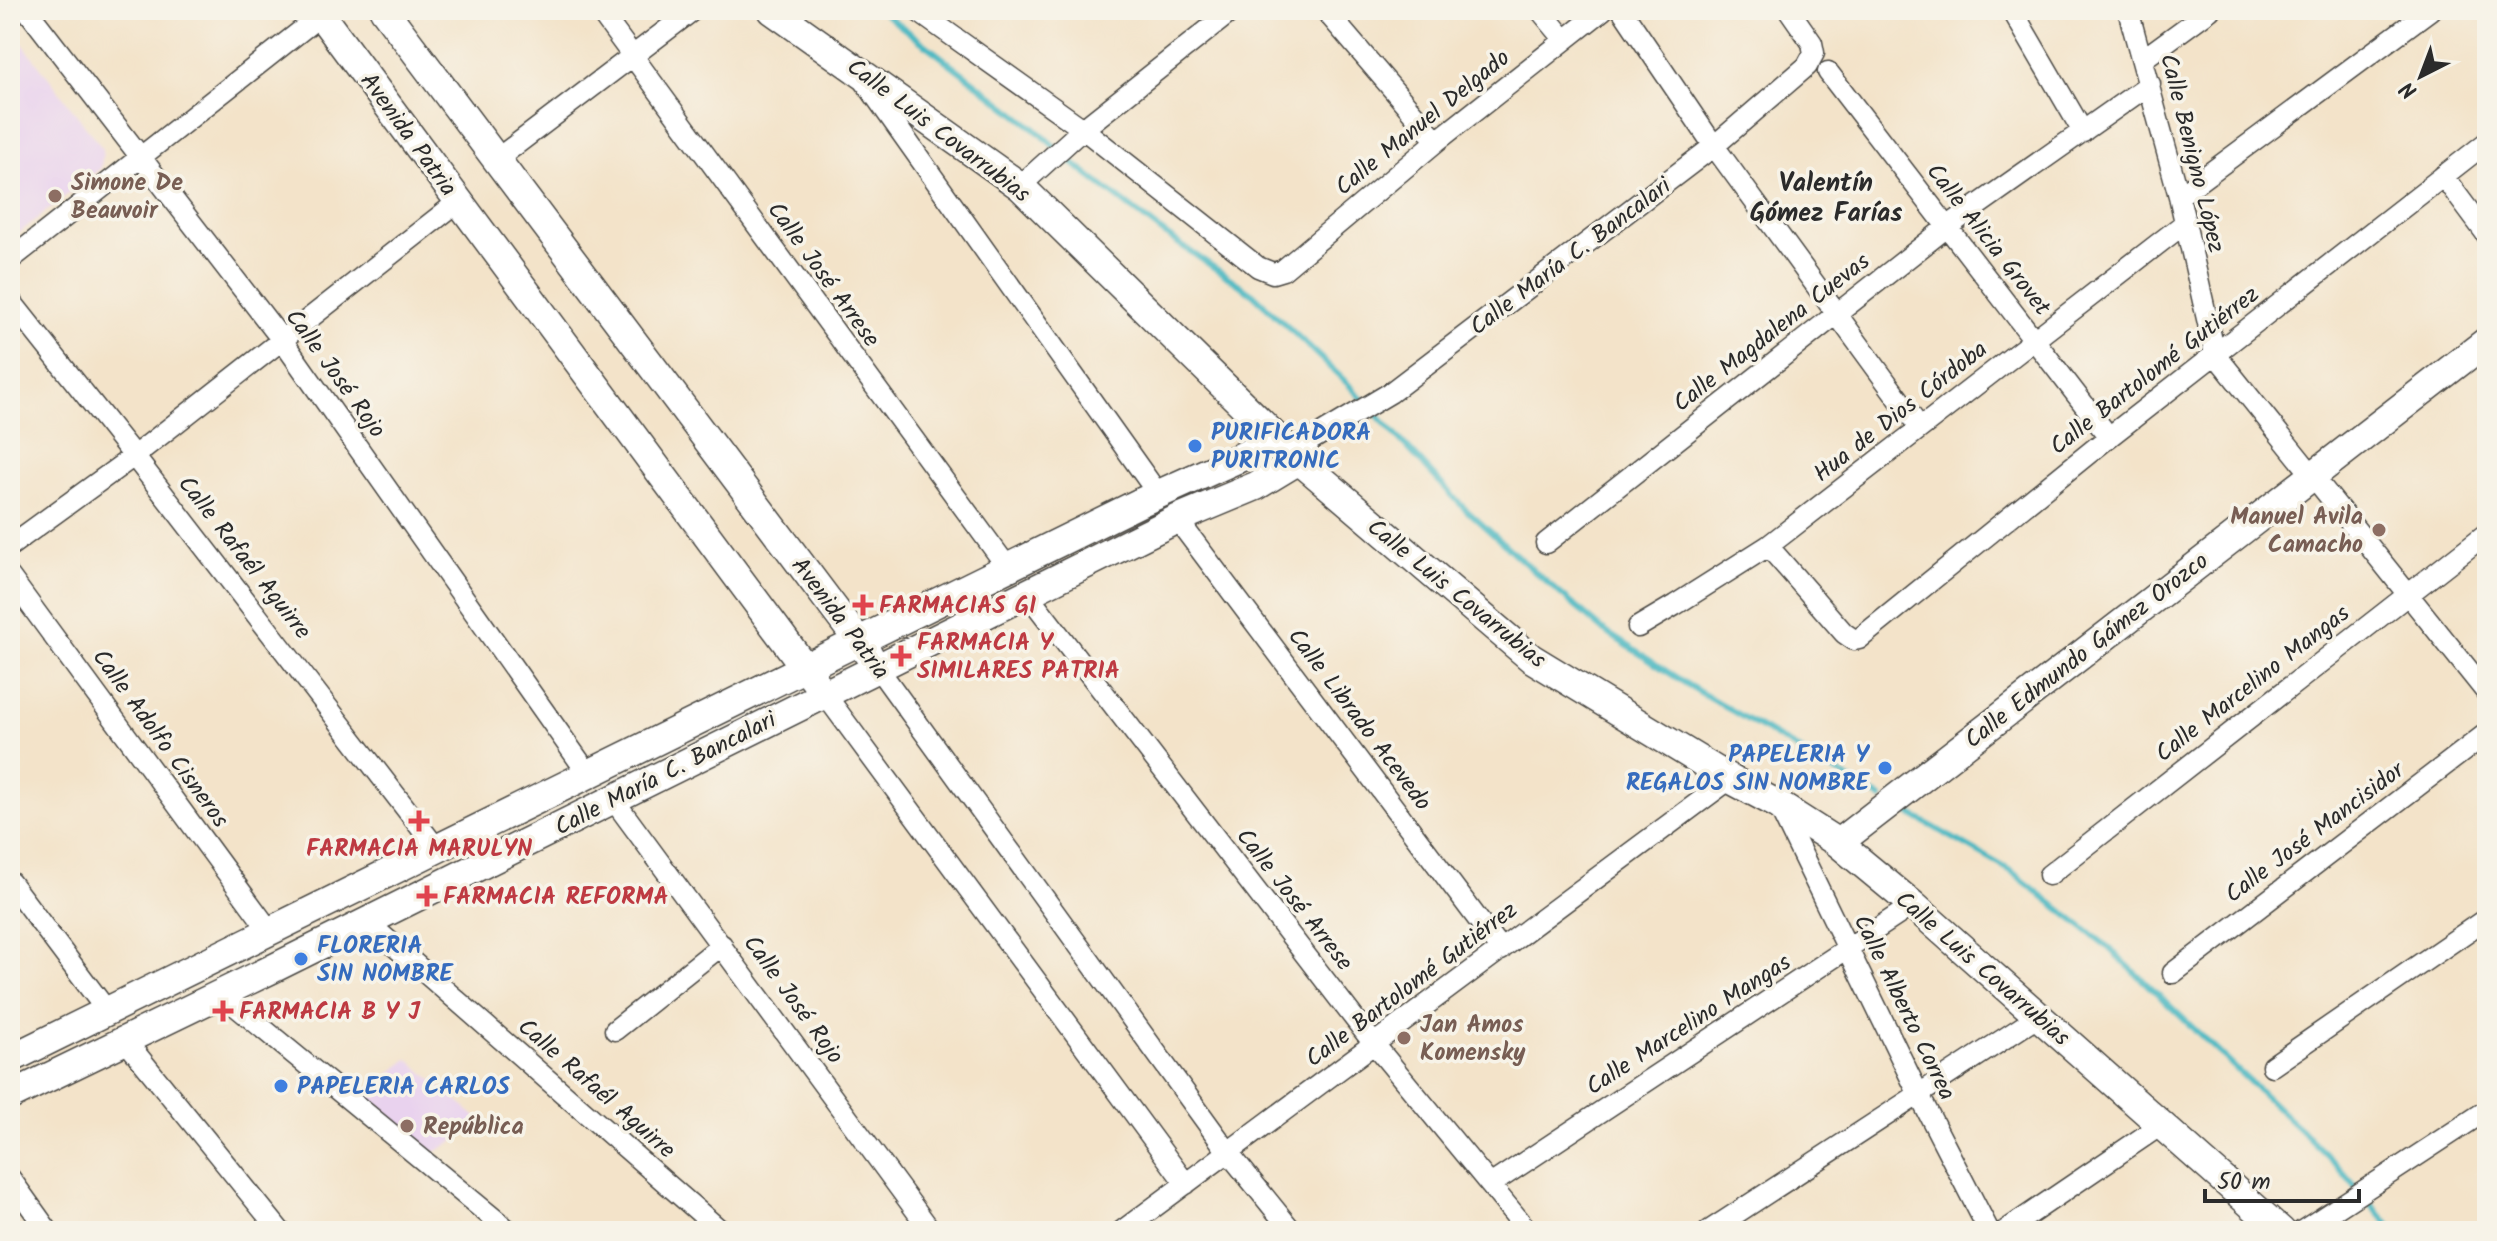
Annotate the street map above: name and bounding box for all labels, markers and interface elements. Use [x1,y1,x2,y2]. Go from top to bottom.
north arrow [2381,36,2461,116]
street label: Calle Manuel Delgado [1327,40,1519,206]
street label: Calle Luis Covarrubias [838,49,1038,214]
street label: Calle Benigno López [2148,50,2235,257]
street label: Avenida Patria [349,65,466,205]
text: N [2392,71,2426,107]
street label: Calle Alicia Grovet [1916,155,2061,325]
district label: Valentín Gómez Farías [1750,163,1902,235]
place label: Simone De Beauvoir [71,164,183,231]
street label: Calle María C. Bancalari [1462,167,1681,346]
marker: Simone De Beauvoir [46,187,64,205]
street label: Calle José Arrese [756,194,889,356]
street label: Calle Magdalena Cuevas [1665,244,1879,423]
street label: Calle Bartolomé Gutiérrez [2041,277,2268,466]
street label: Calle José Rojo [274,301,395,447]
street label: Hua de Dios Córdoba [1805,331,1997,493]
place label: PURIFICADORA PURITRONIC [1211,414,1371,481]
marker: PURIFICADORA PURITRONIC [1186,437,1204,455]
street label: Calle Rafaél Aguirre [167,467,321,649]
place label: Manuel Avila Camacho [2230,498,2363,565]
street label: Calle Luis Covarrubias [1358,509,1555,679]
marker: Manuel Avila Camacho [2370,521,2388,539]
street label: Calle Edmundo Gámez Orozco [1956,543,2218,759]
street label: Avenida Patria [780,549,899,689]
place label: FARMACIAS GI [879,587,1036,626]
street label: Calle Marcelino Mangas [2147,595,2359,773]
marker: FARMACIAS GI [854,596,872,614]
street label: Calle Librado Acevedo [1277,620,1441,820]
place label: FARMACIA Y SIMILARES PATRIA [917,624,1120,691]
street label: Calle Adolfo Cisneros [81,641,238,837]
marker: FARMACIA Y SIMILARES PATRIA [892,647,910,665]
street label: Calle María C. Bancalari [548,701,785,847]
place label: PAPELERIA Y REGALOS SIN NOMBRE [1626,736,1871,803]
street label: Calle José Mancisidor [2217,751,2415,914]
marker: PAPELERIA Y REGALOS SIN NOMBRE [1876,759,1894,777]
marker: FARMACIA MARULYN [410,812,428,830]
street label: Calle José Arrese [1225,820,1362,980]
place label: FARMACIA MARULYN [306,830,532,869]
place label: FARMACIA REFORMA [443,878,669,917]
street label: Calle Luis Covarrubias [1885,882,2079,1057]
marker: FARMACIA REFORMA [418,887,436,905]
street label: Calle Bartolomé Gutiérrez [1297,892,1526,1078]
street label: Calle Alberto Correa [1842,908,1966,1107]
place label: FLORERIA SIN NOMBRE [317,927,455,994]
street label: Calle José Rojo [732,927,853,1073]
street label: Calle Marcelino Mangas [1578,944,1799,1106]
marker: FLORERIA SIN NOMBRE [292,950,310,968]
place label: FARMACIA B Y J [239,993,421,1032]
marker: FARMACIA B Y J [214,1002,232,1020]
place label: Jan Amos Komensky [1420,1006,1526,1073]
street label: Calle Rafaél Aguirre [508,1009,684,1169]
marker: Jan Amos Komensky [1395,1029,1413,1047]
place label: PAPELERIA CARLOS [297,1068,511,1107]
marker: PAPELERIA CARLOS [272,1077,290,1095]
place label: República [423,1108,524,1147]
marker: República [398,1117,416,1135]
scale bar [2205,1153,2359,1203]
text: 50 m [2217,1163,2271,1202]

